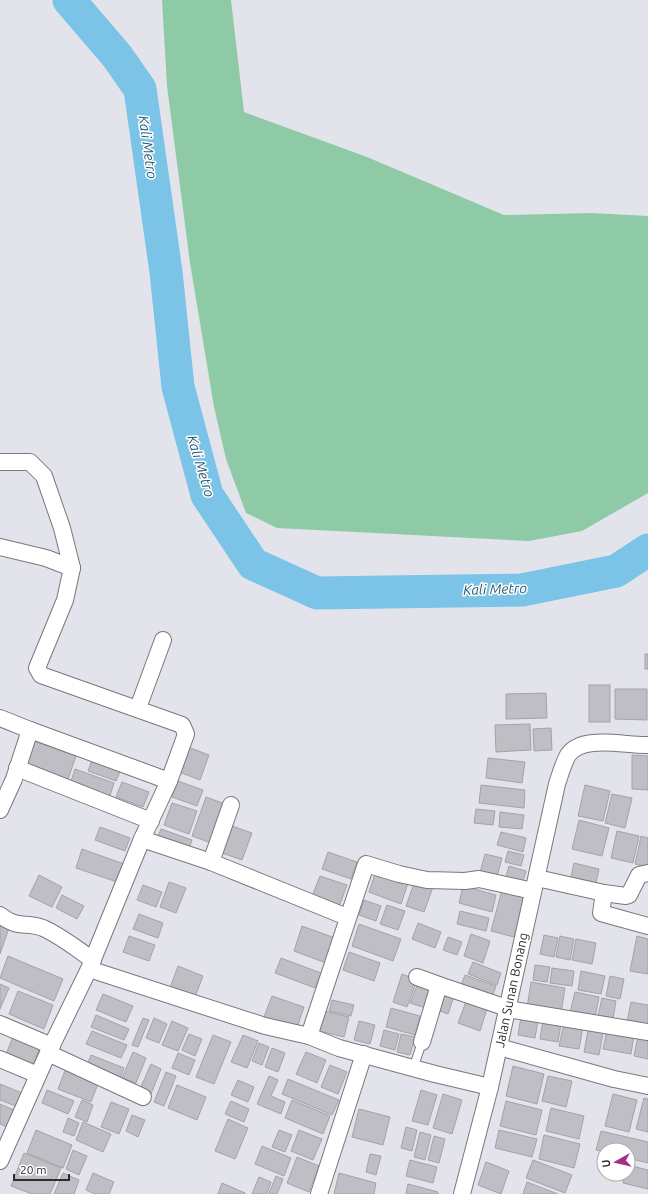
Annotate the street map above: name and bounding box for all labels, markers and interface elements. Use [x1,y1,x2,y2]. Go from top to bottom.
water label: Kali Metro [136,114,160,180]
water label: Kali Metro [184,433,218,499]
water label: Kali Metro [463,580,528,598]
street label: Jalan Sunan Bonang [492,931,530,1049]
north arrow [596,1142,636,1182]
scale bar [14,1156,69,1182]
text: U [600,1159,613,1168]
text: 20 m [20,1163,47,1176]

